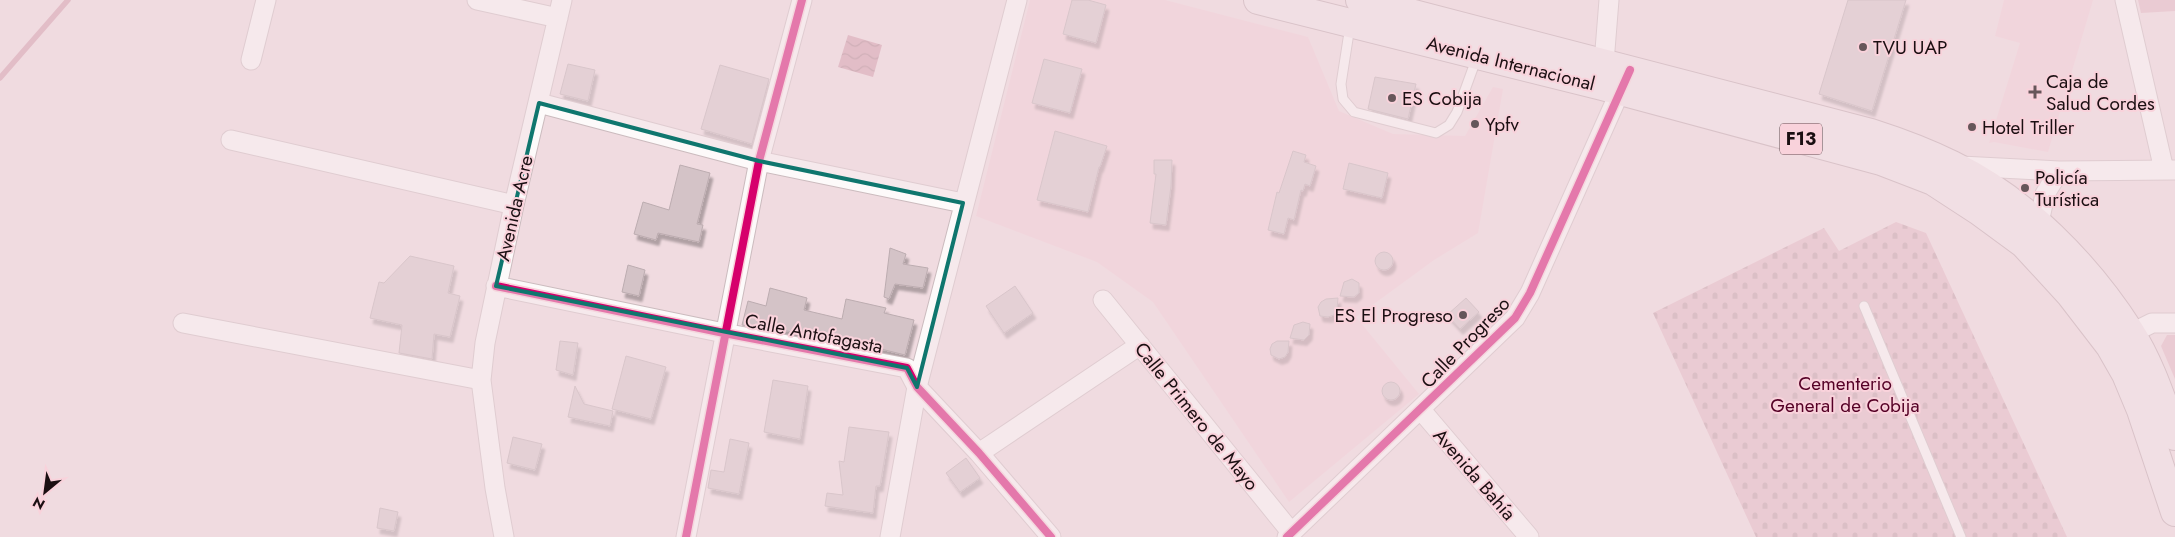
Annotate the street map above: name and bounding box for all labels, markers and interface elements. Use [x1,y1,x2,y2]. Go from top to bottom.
street label: Avenida Internacional [1424,30,1598,97]
place label: TVU UAP [1873,34,1947,61]
marker: TVU UAP [1857,41,1869,53]
place label: Caja de Salud Cordes [2046,68,2155,117]
place label: ES Cobija [1402,85,1482,112]
marker: Caja de Salud Cordes [2028,85,2042,99]
marker: ES Cobija [1386,92,1398,104]
place label: Ypfv [1485,111,1519,138]
place label: Hotel Triller [1982,114,2075,141]
marker: Ypfv [1469,118,1481,130]
marker: Hotel Triller [1966,121,1978,133]
road number: F13 [1780,124,1822,154]
street label: Avenida Acre [489,152,540,264]
place label: Policía Turística [2035,164,2099,213]
marker: Policía Turística [2019,182,2031,194]
street label: Calle Progreso [1415,291,1516,394]
place label: ES El Progreso [1334,302,1453,329]
street label: Calle Antofagasta [743,307,885,360]
marker: ES El Progreso [1457,309,1469,321]
street label: Calle Primero de Mayo [1128,336,1265,496]
park label: Cementerio General de Cobija [1770,370,1920,419]
street label: Avenida Bahía [1427,423,1522,526]
north arrow [20,467,70,517]
text: N [29,492,48,515]

